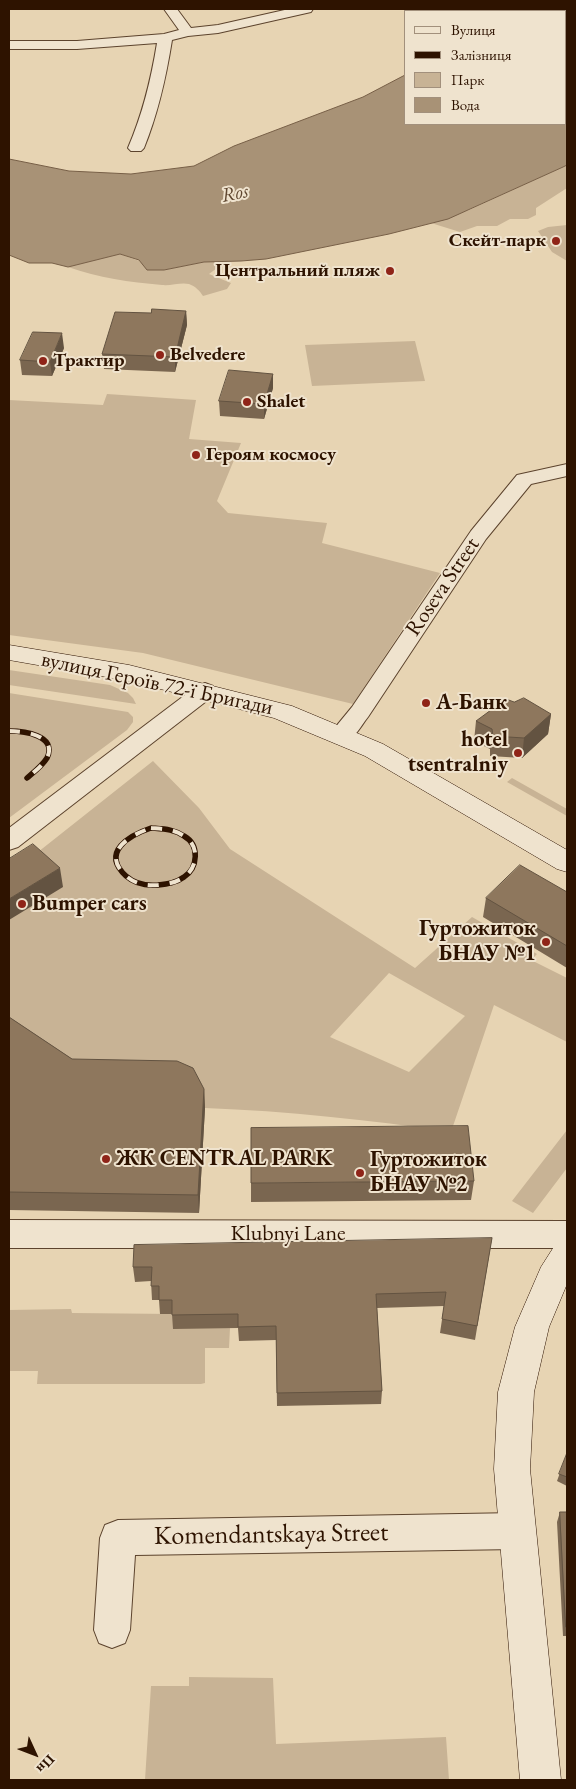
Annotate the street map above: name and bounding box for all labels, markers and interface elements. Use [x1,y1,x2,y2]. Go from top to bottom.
legend [404,10,566,125]
text: Вулиця [451,20,496,39]
text: Залізниця [451,45,511,64]
text: Парк [451,70,484,89]
text: Вода [451,95,480,114]
water label: Ros [220,180,250,208]
place label: Скейт-парк [449,230,546,252]
marker: Скейт-парк [550,235,562,247]
place label: Центральний пляж [215,260,380,282]
marker: Центральний пляж [384,265,396,277]
place label: Belvedere [170,344,245,366]
marker: Belvedere [154,349,166,361]
place label: Трактир [53,350,124,372]
marker: Трактир [37,355,49,367]
place label: Shalet [257,391,305,413]
marker: Shalet [241,396,253,408]
place label: Героям космосу [206,444,336,466]
marker: Героям космосу [190,449,202,461]
street label: Roseva Street [400,533,486,641]
street label: вулиця Героїв 72-ї Бригади [39,647,275,721]
place label: А-Банк [436,690,507,716]
marker: А-Банк [420,697,432,709]
place label: hotel tsentralniy [408,727,508,778]
marker: hotel tsentralniy [512,747,524,759]
place label: Bumper cars [32,891,147,917]
marker: Bumper cars [16,898,28,910]
place label: Гуртожиток БНАУ №1 [419,916,536,968]
marker: Гуртожиток БНАУ №1 [540,936,552,948]
place label: ЖК CENTRAL PARK [116,1146,332,1172]
place label: Гуртожиток БНАУ №2 [370,1147,487,1198]
marker: ЖК CENTRAL PARK [100,1153,112,1165]
marker: Гуртожиток БНАУ №2 [354,1167,366,1179]
street label: Klubnyi Lane [230,1221,346,1247]
street label: Komendantskaya Street [153,1517,389,1553]
north arrow [10,1729,60,1779]
text: Пн [33,1751,59,1777]

